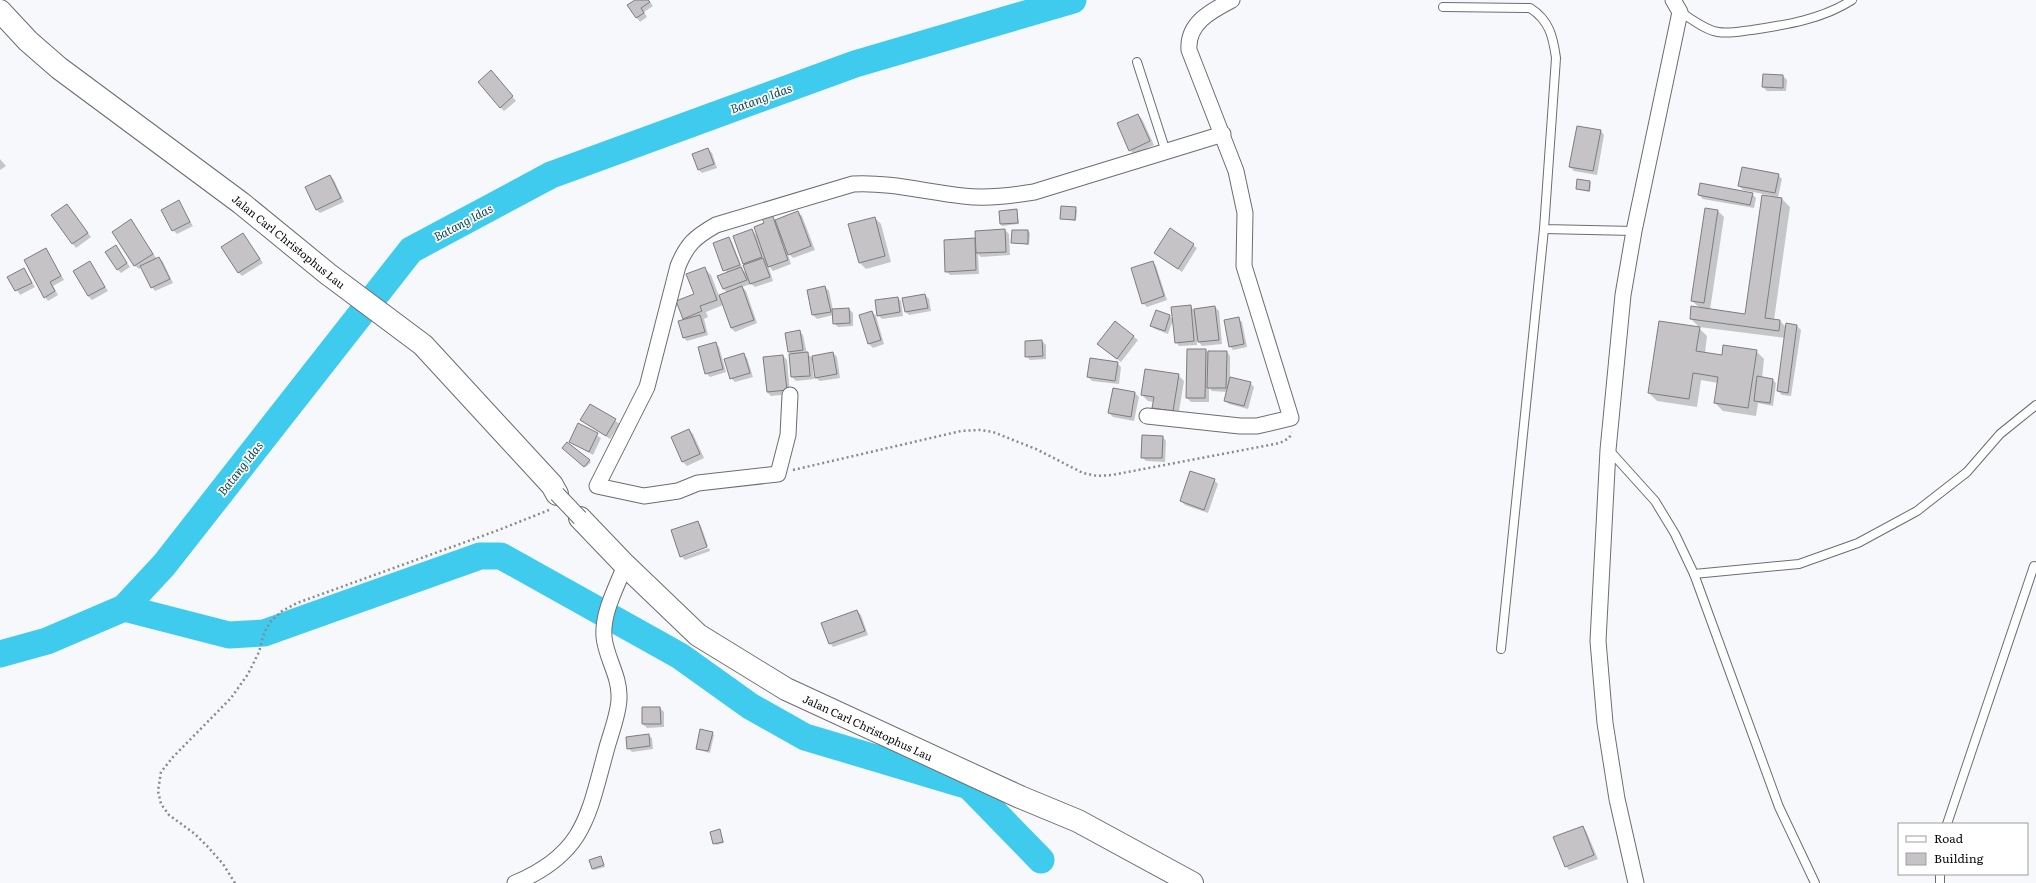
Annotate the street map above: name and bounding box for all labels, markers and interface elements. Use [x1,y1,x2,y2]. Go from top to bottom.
water label: Batang Idas [728,78,794,118]
street label: Jalan Carl Christophus Lau [229,190,349,292]
water label: Batang Idas [430,199,496,245]
water label: Batang Idas [213,437,267,499]
street label: Jalan Carl Christophus Lau [801,690,936,764]
legend [1898,823,2028,875]
text: Road [1934,829,1964,847]
text: Building [1934,849,1984,867]

